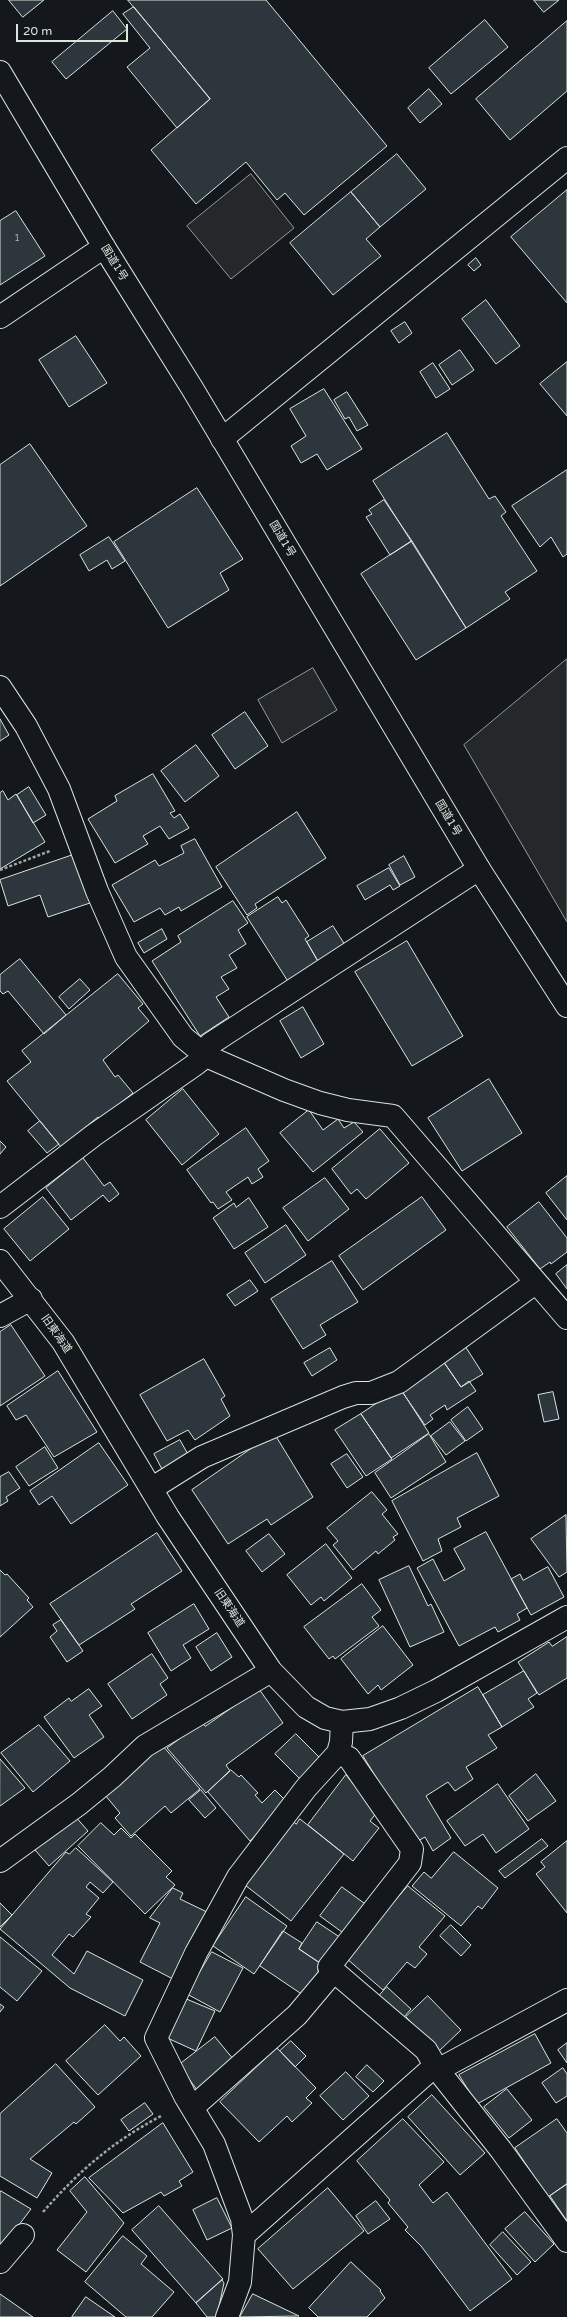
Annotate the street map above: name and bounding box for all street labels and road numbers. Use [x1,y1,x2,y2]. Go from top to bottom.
street label: 国道1号 [98,243,130,283]
street label: 国道1号 [266,518,298,560]
street label: 国道1号 [432,797,464,839]
street label: 旧東海道 [38,1312,74,1356]
street label: 旧東海道 [211,1586,247,1630]

